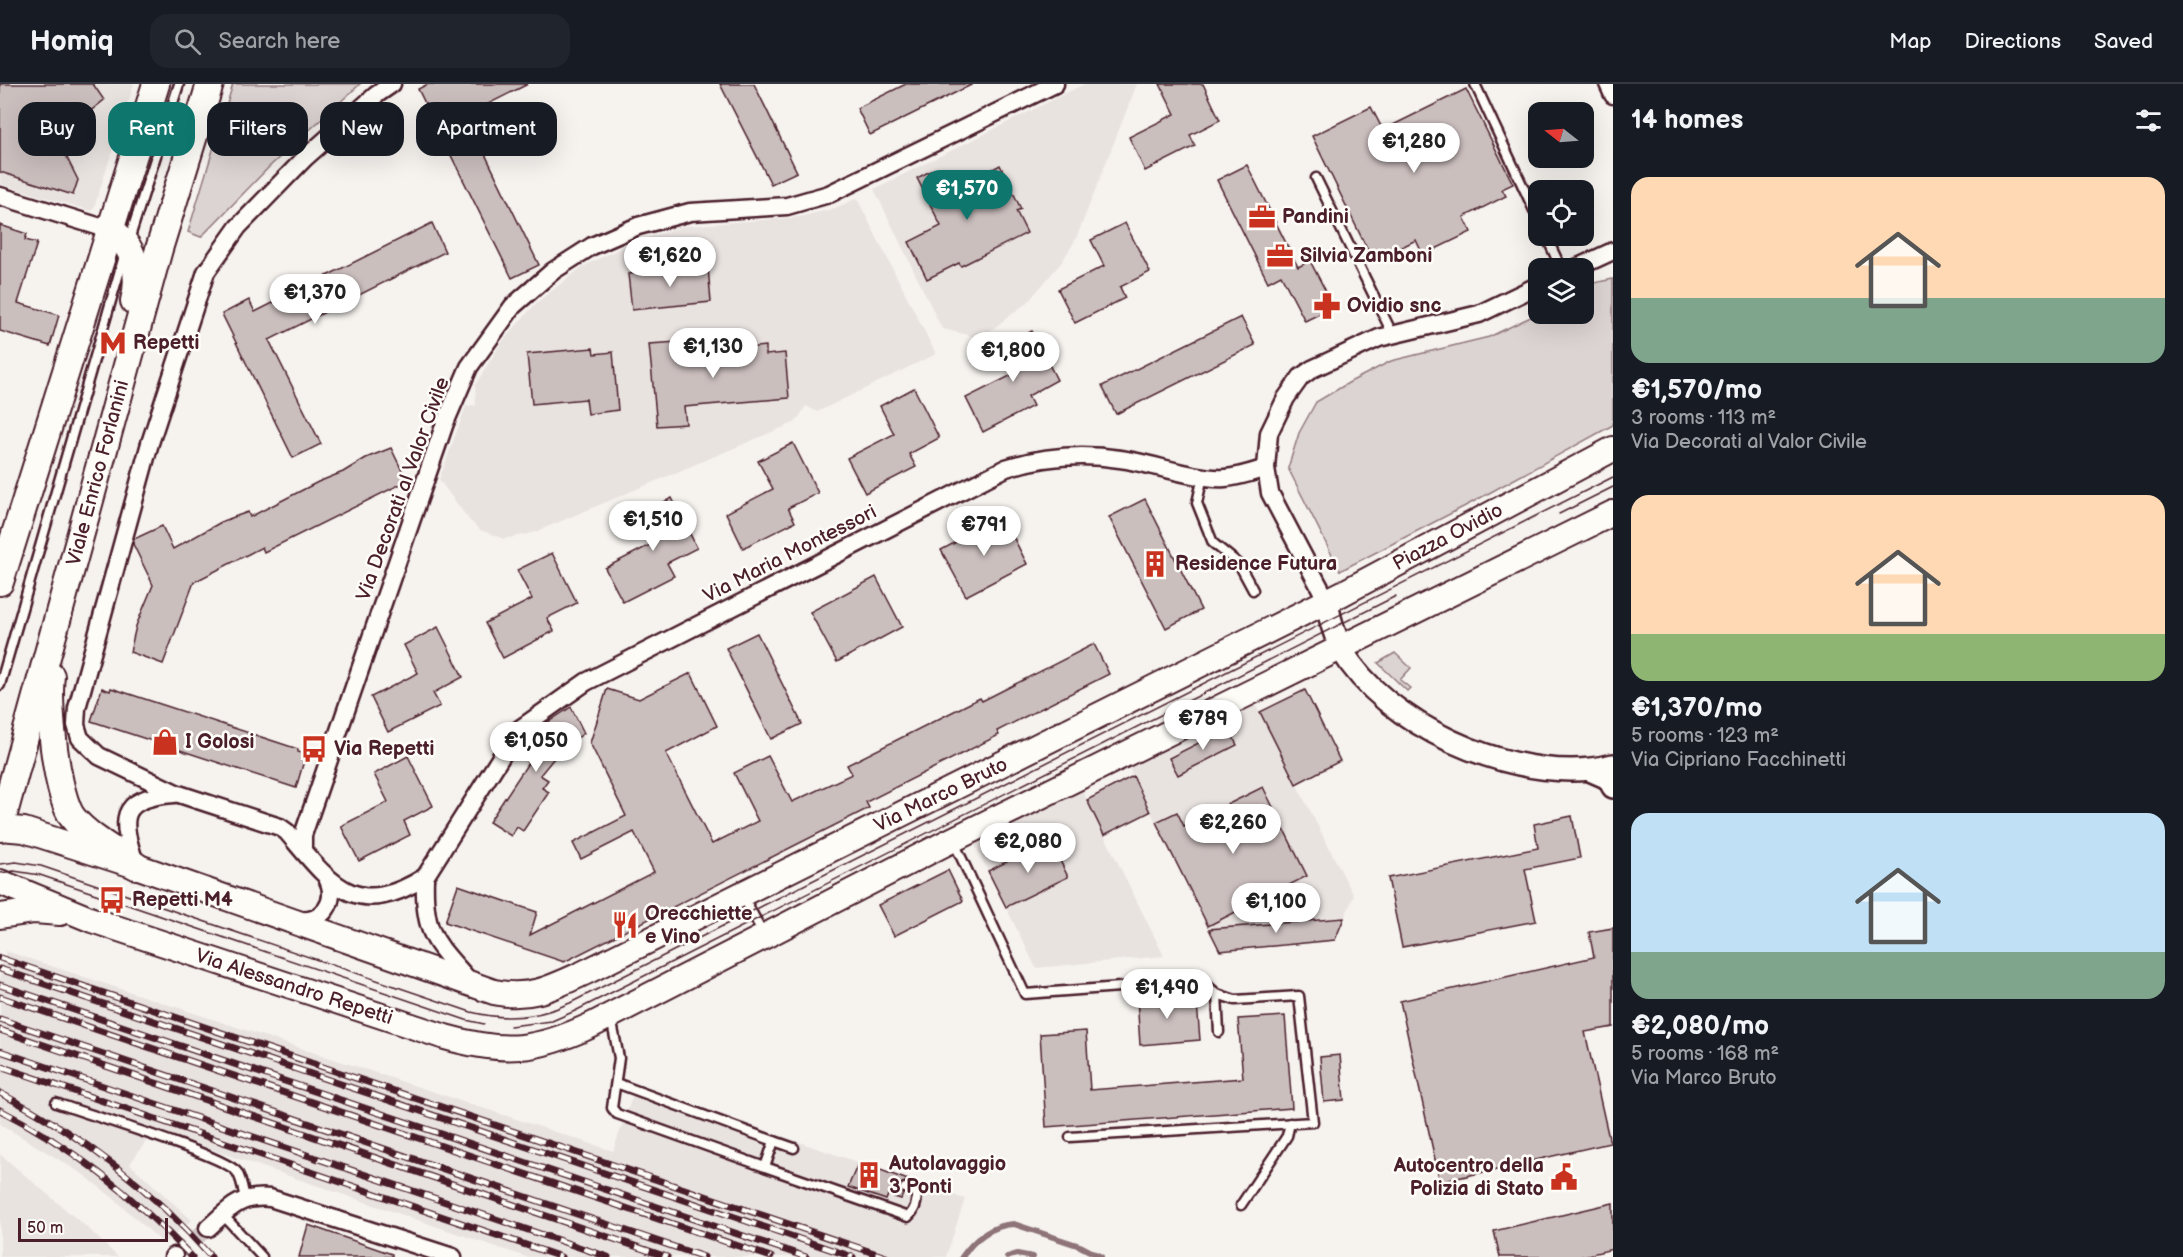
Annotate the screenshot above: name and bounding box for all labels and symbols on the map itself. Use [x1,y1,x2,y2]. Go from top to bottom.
north arrow [1528,102,1594,168]
pin: €1,280 [1365,123,1463,174]
pin: €1,570 [918,170,1016,221]
office icon: Pandini [1247,202,1277,232]
place label: Pandini [1282,205,1349,229]
pin: €1,620 [621,237,719,288]
office icon: Silvia Zamboni [1265,241,1295,271]
place label: Silvia Zamboni [1300,244,1432,268]
pin: €1,370 [266,274,364,325]
pharmacy icon: Ovidio snc [1312,291,1342,321]
place label: Ovidio snc [1347,294,1441,318]
metro station icon: Repetti [98,328,128,358]
pin: €1,130 [664,328,762,379]
place label: Repetti [133,331,199,355]
pin: €1,800 [964,332,1062,383]
street label: Via Decorati al Valor Civile [351,374,455,604]
street label: Viale Enrico Forlanini [62,378,134,568]
street label: Piazza Ovidio [1389,498,1507,576]
street label: Via Maria Montessori [699,500,881,608]
pin: €1,510 [604,501,702,552]
pin: €791 [948,506,1020,557]
building icon: Residence Futura [1140,549,1170,579]
place label: Residence Futura [1175,552,1337,576]
pin: €789 [1167,700,1239,751]
pin: €1,050 [487,722,585,773]
shop icon: I Golosi [150,727,180,757]
place label: I Golosi [185,730,254,754]
bus stop icon: Via Repetti [299,734,329,764]
place label: Via Repetti [334,737,434,761]
street label: Via Marco Bruto [870,752,1012,838]
pin: €2,260 [1184,804,1282,855]
pin: €2,080 [979,823,1077,874]
pin: €1,100 [1227,883,1325,934]
bus stop icon: Repetti M4 [97,885,127,915]
place label: Repetti M4 [132,888,233,912]
place label: Orecchiette e Vino [645,902,752,949]
restaurant icon: Orecchiette e Vino [610,910,640,940]
street label: Via Alessandro Repetti [192,944,396,1030]
pin: €1,490 [1118,969,1216,1020]
place label: Autolavaggio 3 Ponti [888,1152,1006,1199]
place label: Autocentro della Polizia di Stato [1393,1154,1544,1201]
building icon: Autolavaggio 3 Ponti [854,1160,884,1190]
public building icon: Autocentro della Polizia di Stato [1549,1162,1579,1192]
scale bar [18,1215,168,1242]

